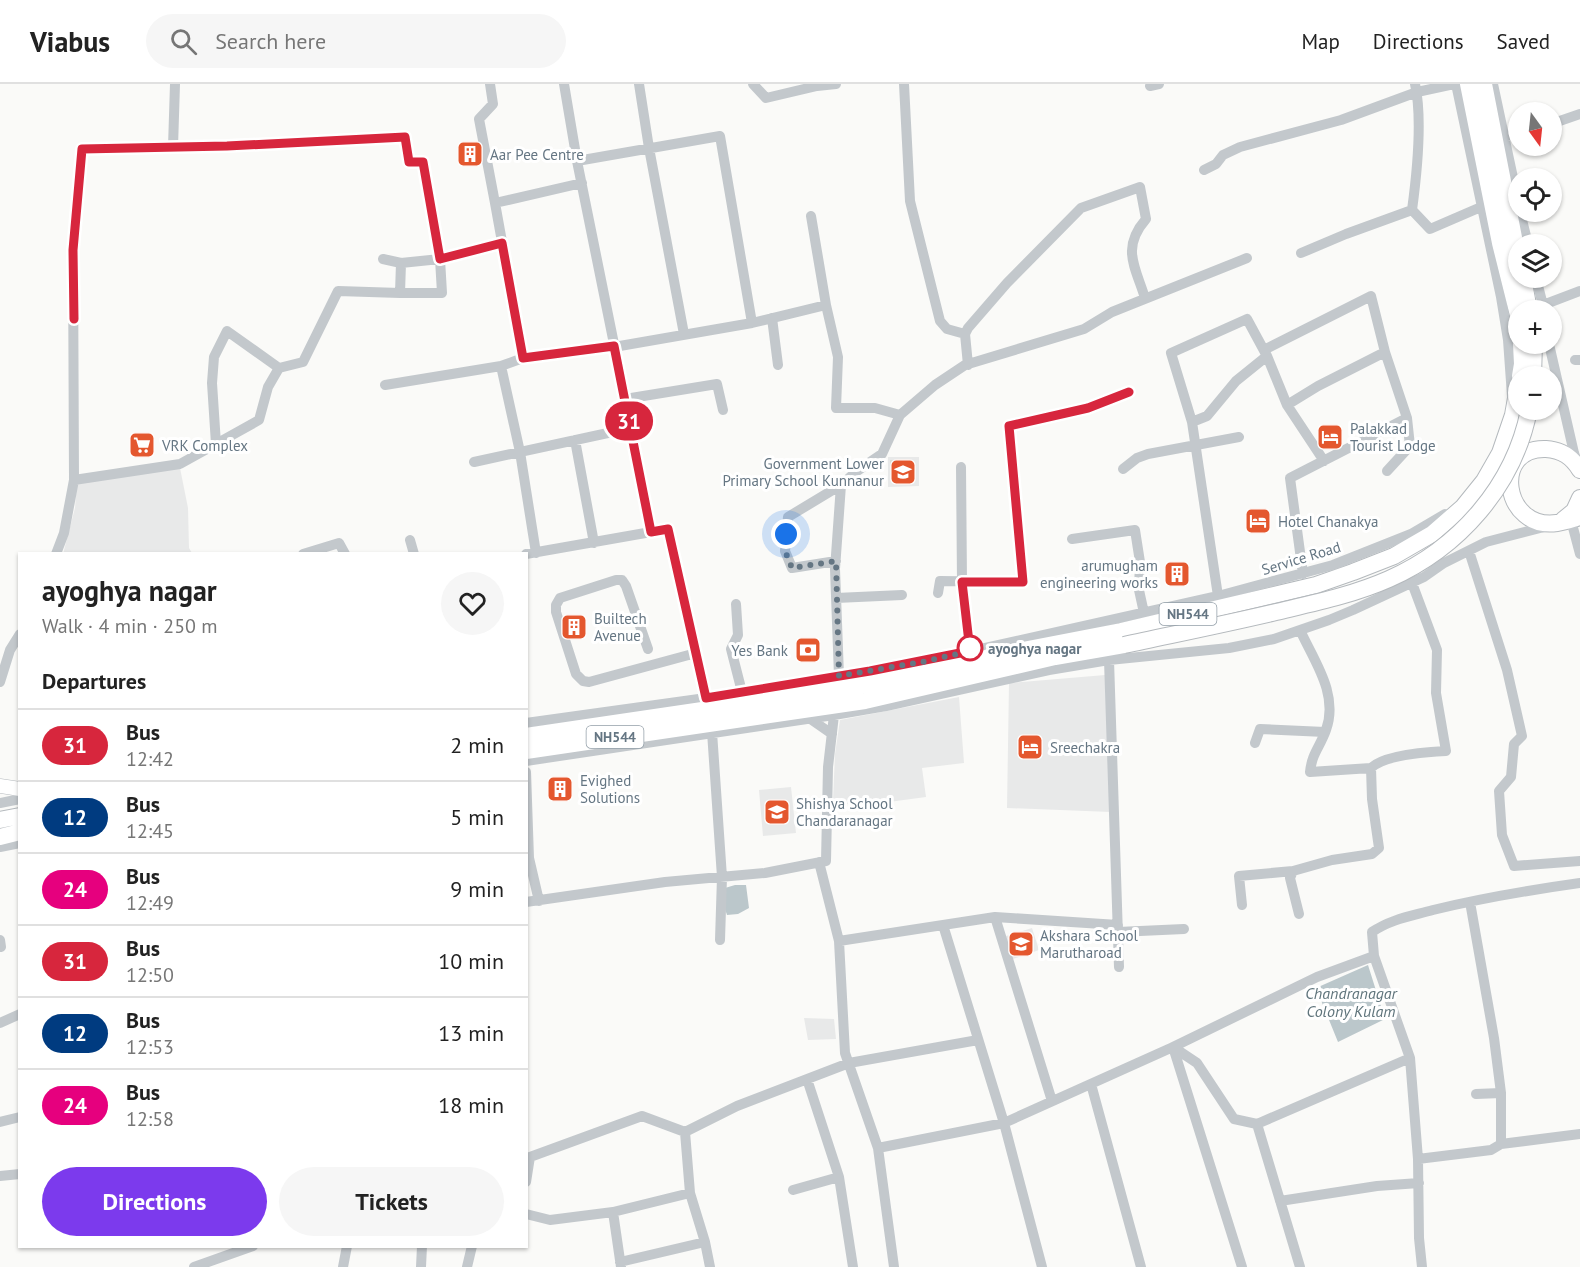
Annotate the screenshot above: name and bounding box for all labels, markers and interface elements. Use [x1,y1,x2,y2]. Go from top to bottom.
search box [146,14,566,68]
text: Viabus [30,23,110,60]
icon: search [167,25,200,58]
text: Search here [215,27,326,55]
text: Map [1301,28,1340,55]
text: Directions [1373,28,1464,55]
text: Saved [1497,28,1550,55]
north arrow [1508,102,1562,156]
map controls [1508,102,1562,420]
building icon: Aar Pee Centre [455,139,485,169]
place label: Aar Pee Centre [490,145,584,164]
button: locate [1508,168,1562,222]
button: layers [1508,234,1562,288]
button: + [1508,300,1562,354]
button: − [1508,366,1562,420]
line badge: 31 [602,402,656,440]
text: 31 [617,408,641,435]
place label: Palakkad Tourist Lodge [1350,419,1436,455]
hotel icon: Palakkad Tourist Lodge [1315,422,1345,452]
supermarket icon: VRK Complex [127,430,157,460]
place label: VRK Complex [161,436,248,455]
place label: Government Lower Primary School Kunnanur [722,454,884,490]
school or university icon: Government Lower Primary School Kunnanur [888,457,918,487]
hotel icon: Hotel Chanakya [1243,506,1273,536]
place label: Hotel Chanakya [1278,512,1378,531]
your location [771,519,801,549]
street label: Service Road [1259,537,1343,579]
place label: arumugham engineering works [1040,556,1158,592]
building icon: arumugham engineering works [1162,559,1192,589]
text: ayoghya nagar [42,572,217,609]
button: heart [441,572,504,635]
road number: NH544 [1160,603,1216,625]
place label: Builtech Avenue [594,609,647,645]
building icon: Builtech Avenue [559,612,589,642]
text: Walk · 4 min · 250 m [42,613,218,639]
bank icon: Yes Bank [793,635,823,665]
marker: ayoghya nagar [957,635,983,661]
place label: ayoghya nagar [988,639,1082,658]
place label: Yes Bank [731,641,789,660]
text: Departures [42,667,146,695]
text: Bus [126,718,160,746]
road number: NH544 [586,726,644,748]
text: 2 min [450,731,504,759]
text: 31 [63,732,87,759]
hotel icon: Sreechakra [1015,732,1045,762]
place label: Sreechakra [1050,738,1120,757]
text: 12:42 [126,746,174,772]
place label: Evighed Solutions [580,771,640,807]
building icon: Evighed Solutions [545,774,575,804]
text: Bus [126,790,160,818]
place label: Shishya School Chandaranagar [796,794,893,830]
school or university icon: Shishya School Chandaranagar [762,797,792,827]
text: 5 min [450,803,504,831]
text: 12 [63,804,87,831]
text: 12:45 [126,818,174,844]
text: Bus [126,862,160,890]
text: 9 min [450,875,504,903]
text: 24 [63,876,87,903]
text: 12:49 [126,890,174,916]
place label: Akshara School Marutharoad [1040,926,1138,962]
school or university icon: Akshara School Marutharoad [1006,929,1036,959]
text: Bus [126,934,160,962]
text: 10 min [438,947,504,975]
text: 31 [63,948,87,975]
text: 12:50 [126,962,174,988]
water label: Chandranagar Colony Kulam [1305,983,1399,1021]
text: Bus [126,1006,160,1034]
text: 13 min [438,1019,504,1047]
text: 12 [63,1020,87,1047]
text: 12:53 [126,1034,174,1060]
text: Bus [126,1078,160,1106]
text: 18 min [438,1091,504,1119]
text: 24 [63,1092,87,1119]
text: 12:58 [126,1106,174,1132]
button: Directions [42,1167,267,1236]
button: Tickets [279,1167,504,1236]

